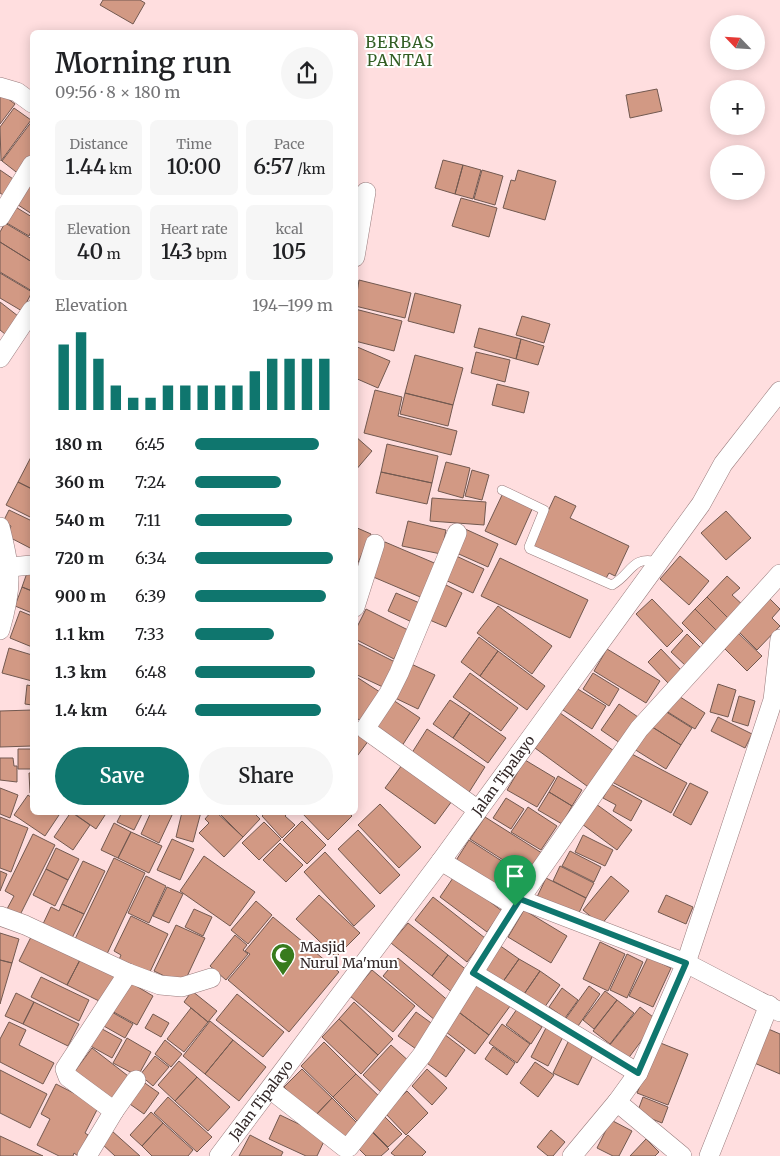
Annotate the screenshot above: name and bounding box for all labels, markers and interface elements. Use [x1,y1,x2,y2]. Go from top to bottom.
north arrow [710,15,765,70]
map controls [710,15,765,200]
district label: BERBAS PANTAI [365,32,435,70]
text: Morning run [55,45,231,81]
button: share [281,47,333,99]
button: + [710,80,765,135]
text: 09:56 · 8 × 180 m [55,82,180,102]
text: Distance [69,135,128,153]
text: Time [176,135,212,153]
text: Pace [274,135,305,153]
button: − [710,145,765,200]
text: 1.44 [65,153,106,180]
text: 10:00 [167,153,221,180]
text: 6:57 [253,153,294,180]
text: km [106,160,132,178]
text: /km [294,160,325,178]
text: Elevation [67,220,130,238]
text: Heart rate [160,220,227,238]
text: kcal [276,220,303,238]
text: 40 [77,238,103,265]
text: 143 [161,238,193,265]
text: 105 [272,238,306,265]
text: m [103,245,121,263]
text: bpm [193,245,227,263]
text: Elevation [55,295,128,315]
text: 194–199 m [252,295,333,315]
text: 180 m [55,434,102,454]
text: 6:45 [135,434,165,454]
text: 360 m [55,472,104,492]
text: 7:24 [135,472,166,492]
text: 540 m [55,510,105,530]
text: 7:11 [135,510,161,530]
text: 720 m [55,548,104,568]
text: 6:34 [135,548,166,568]
text: 900 m [55,586,106,606]
text: 6:39 [135,586,166,606]
text: 1.1 km [55,624,105,644]
text: 7:33 [135,624,164,644]
text: 1.3 km [55,662,107,682]
text: 6:48 [135,662,167,682]
text: 1.4 km [55,700,107,720]
text: 6:44 [135,700,167,720]
street label: Jalan Tipalayo [467,732,539,820]
button: Save [55,747,189,805]
button: Share [199,747,333,805]
pin [494,855,536,906]
icon: arrive [501,862,529,890]
place label: Masjid Nurul Ma'mun [300,938,398,972]
mosque icon: Masjid Nurul Ma'mun [270,942,296,976]
street label: Jalan Tipalayo [225,1057,297,1144]

